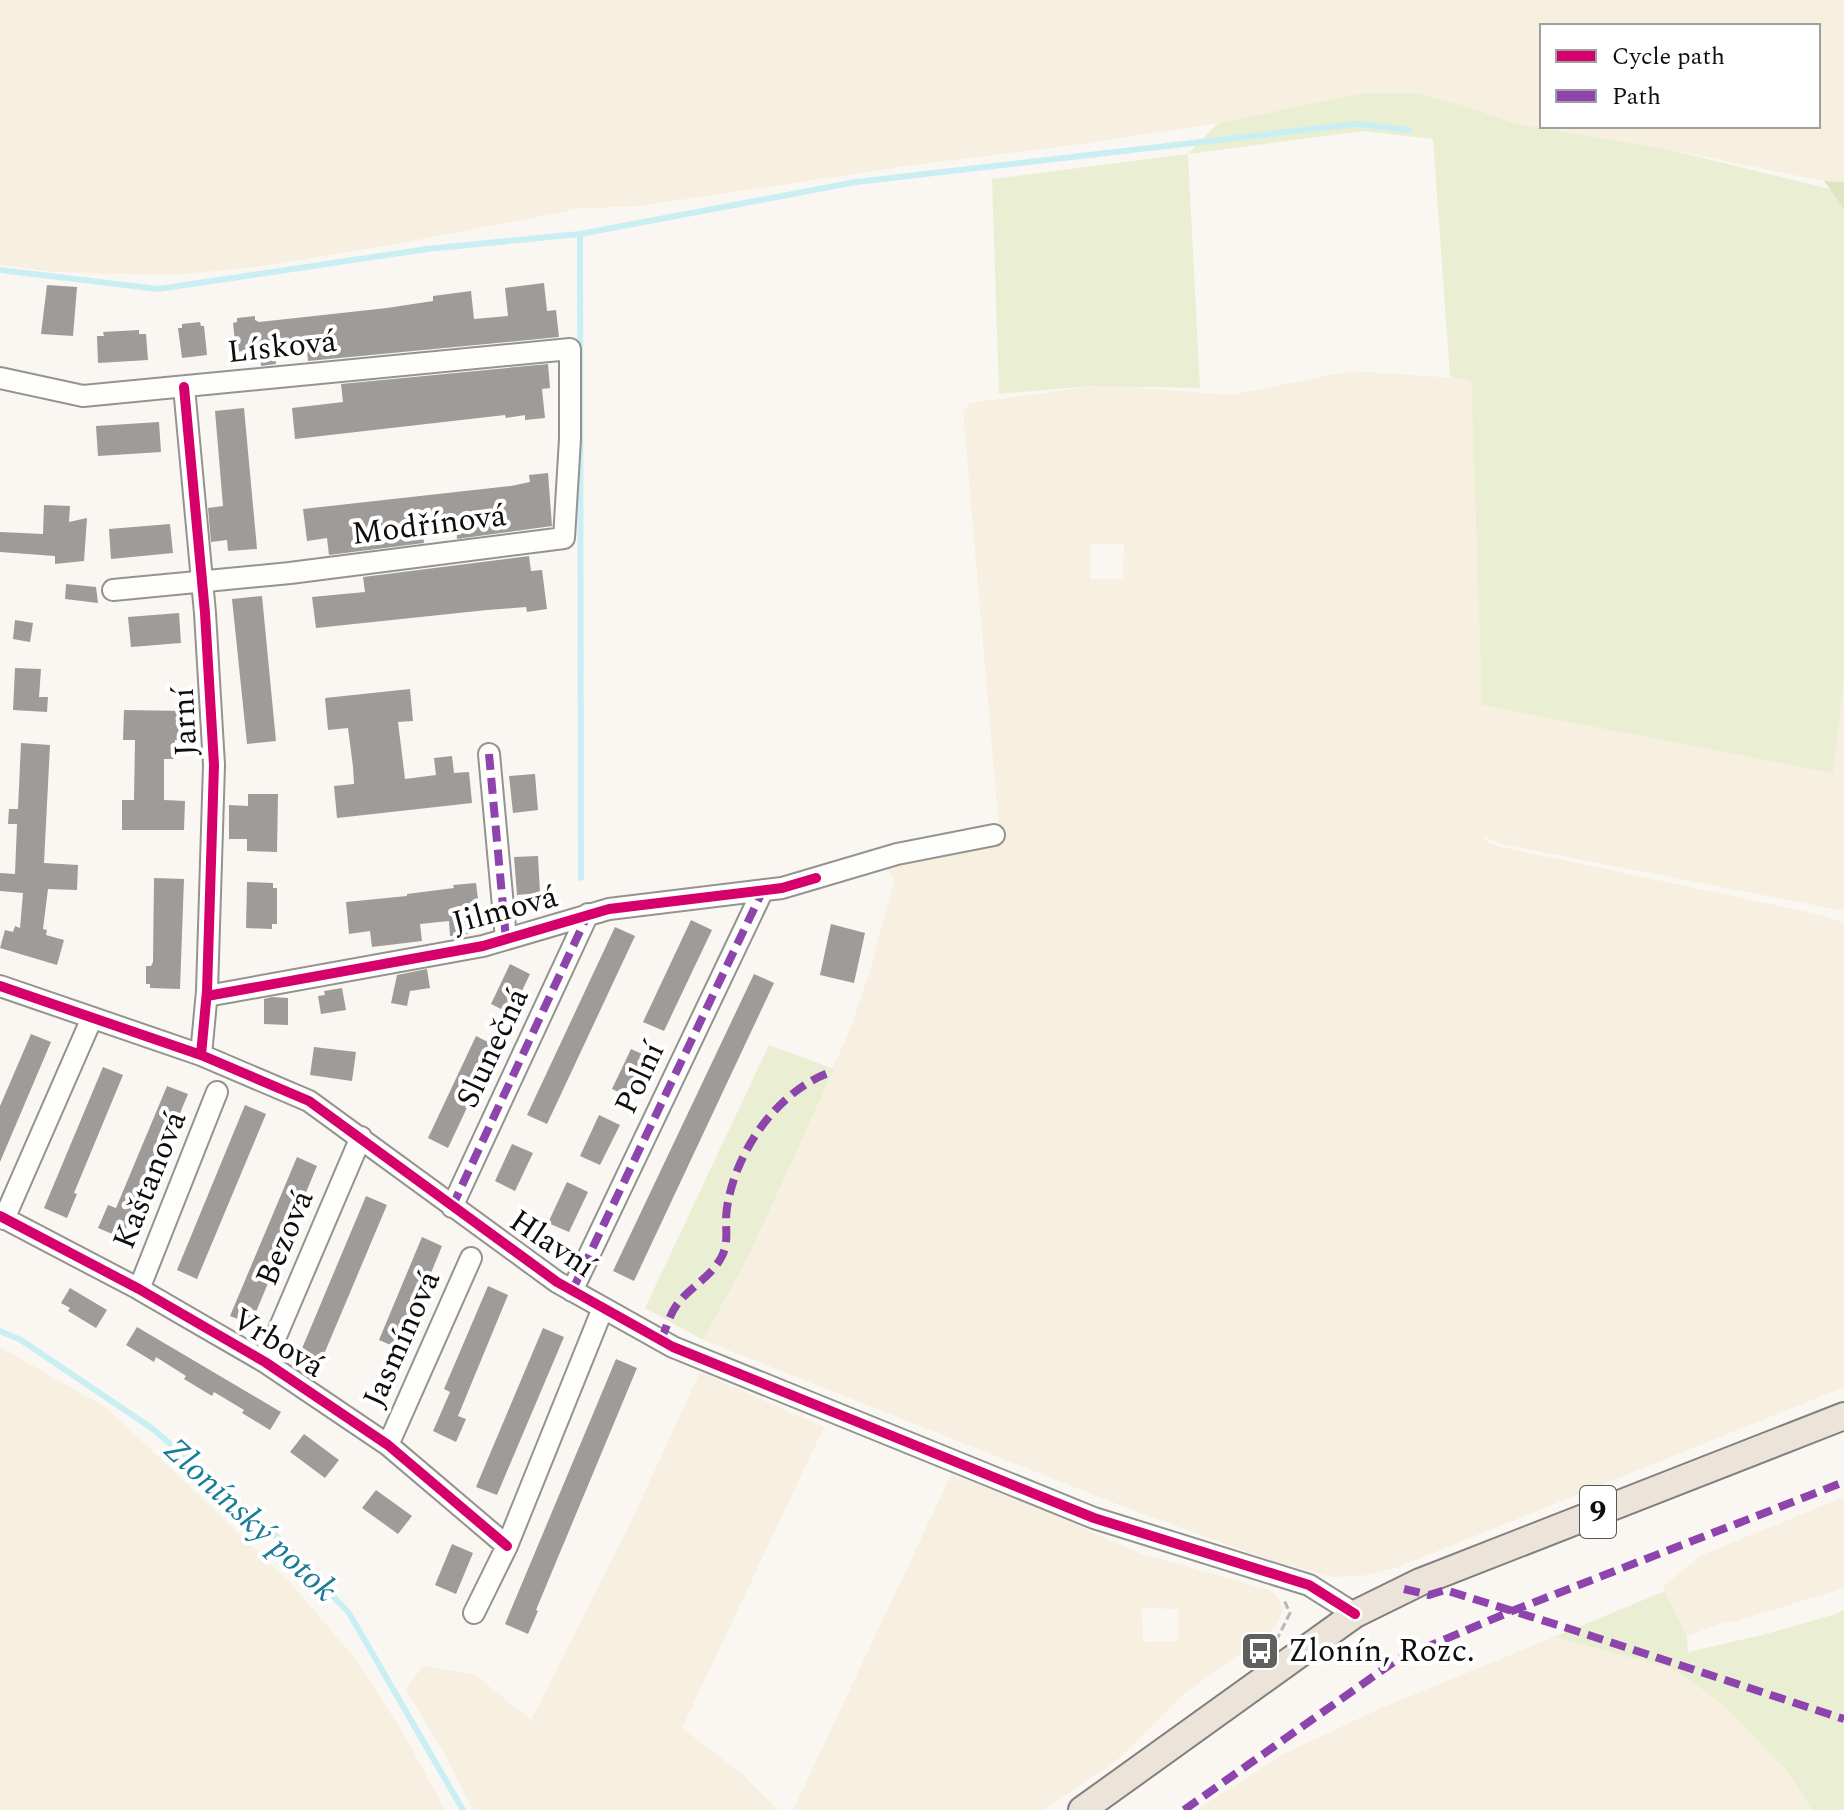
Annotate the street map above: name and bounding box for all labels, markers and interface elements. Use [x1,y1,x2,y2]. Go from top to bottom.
legend [1540,24,1820,128]
text: Cycle path [1612,39,1725,75]
text: Path [1612,79,1661,115]
street label: Lísková [225,317,339,377]
street label: Modřínová [349,491,510,559]
street label: Jarní [159,685,211,757]
street label: Jilmová [447,872,564,948]
street label: Slunečná [444,979,542,1116]
street label: Polní [602,1032,679,1122]
street label: Kaštanová [100,1103,200,1257]
street label: Bezová [243,1182,327,1294]
street label: Hlavní [499,1197,607,1292]
street label: Jasmínová [350,1262,454,1415]
street label: Vrbová [222,1295,334,1391]
water label: Zlonínský potok [151,1425,349,1615]
road number: 9 [1580,1486,1616,1538]
place label: Zlonín, Rozc. [1288,1627,1475,1676]
bus stop icon: Zlonín, Rozc. [1239,1630,1281,1672]

